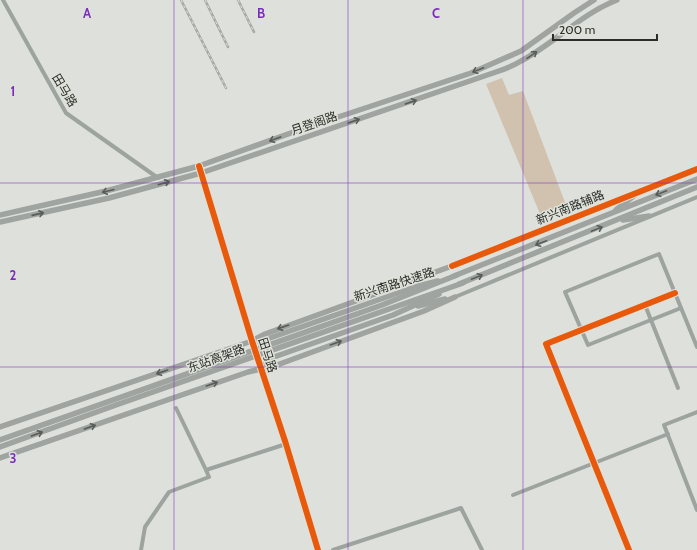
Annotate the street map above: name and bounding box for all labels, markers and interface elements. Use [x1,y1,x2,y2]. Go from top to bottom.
text: A [83,5,92,21]
text: B [257,5,265,21]
text: C [432,5,440,21]
scale bar [553,16,657,42]
text: 200 m [559,22,595,37]
one-way arrow [526,51,537,59]
one-way arrow [472,67,484,75]
street label: 田马路 [49,71,81,109]
text: 1 [11,83,15,99]
one-way arrow [405,97,417,105]
street label: 月登阁路 [289,108,339,138]
one-way arrow [348,117,361,124]
one-way arrow [269,136,281,144]
one-way arrow [158,179,171,186]
one-way arrow [101,187,114,195]
street label: 新兴南路辅路 [534,187,606,227]
one-way arrow [655,190,667,198]
one-way arrow [31,209,44,217]
one-way arrow [591,224,603,232]
one-way arrow [535,239,547,247]
street label: 新兴南路快速路 [352,264,436,304]
text: 2 [10,267,17,283]
one-way arrow [470,273,482,280]
one-way arrow [278,324,290,332]
street label: 田马路 [255,336,281,374]
one-way arrow [329,339,341,347]
street label: 东站高架路 [185,341,247,375]
one-way arrow [155,369,168,376]
one-way arrow [206,380,219,387]
one-way arrow [83,423,96,430]
one-way arrow [30,429,42,437]
text: 3 [9,450,17,466]

